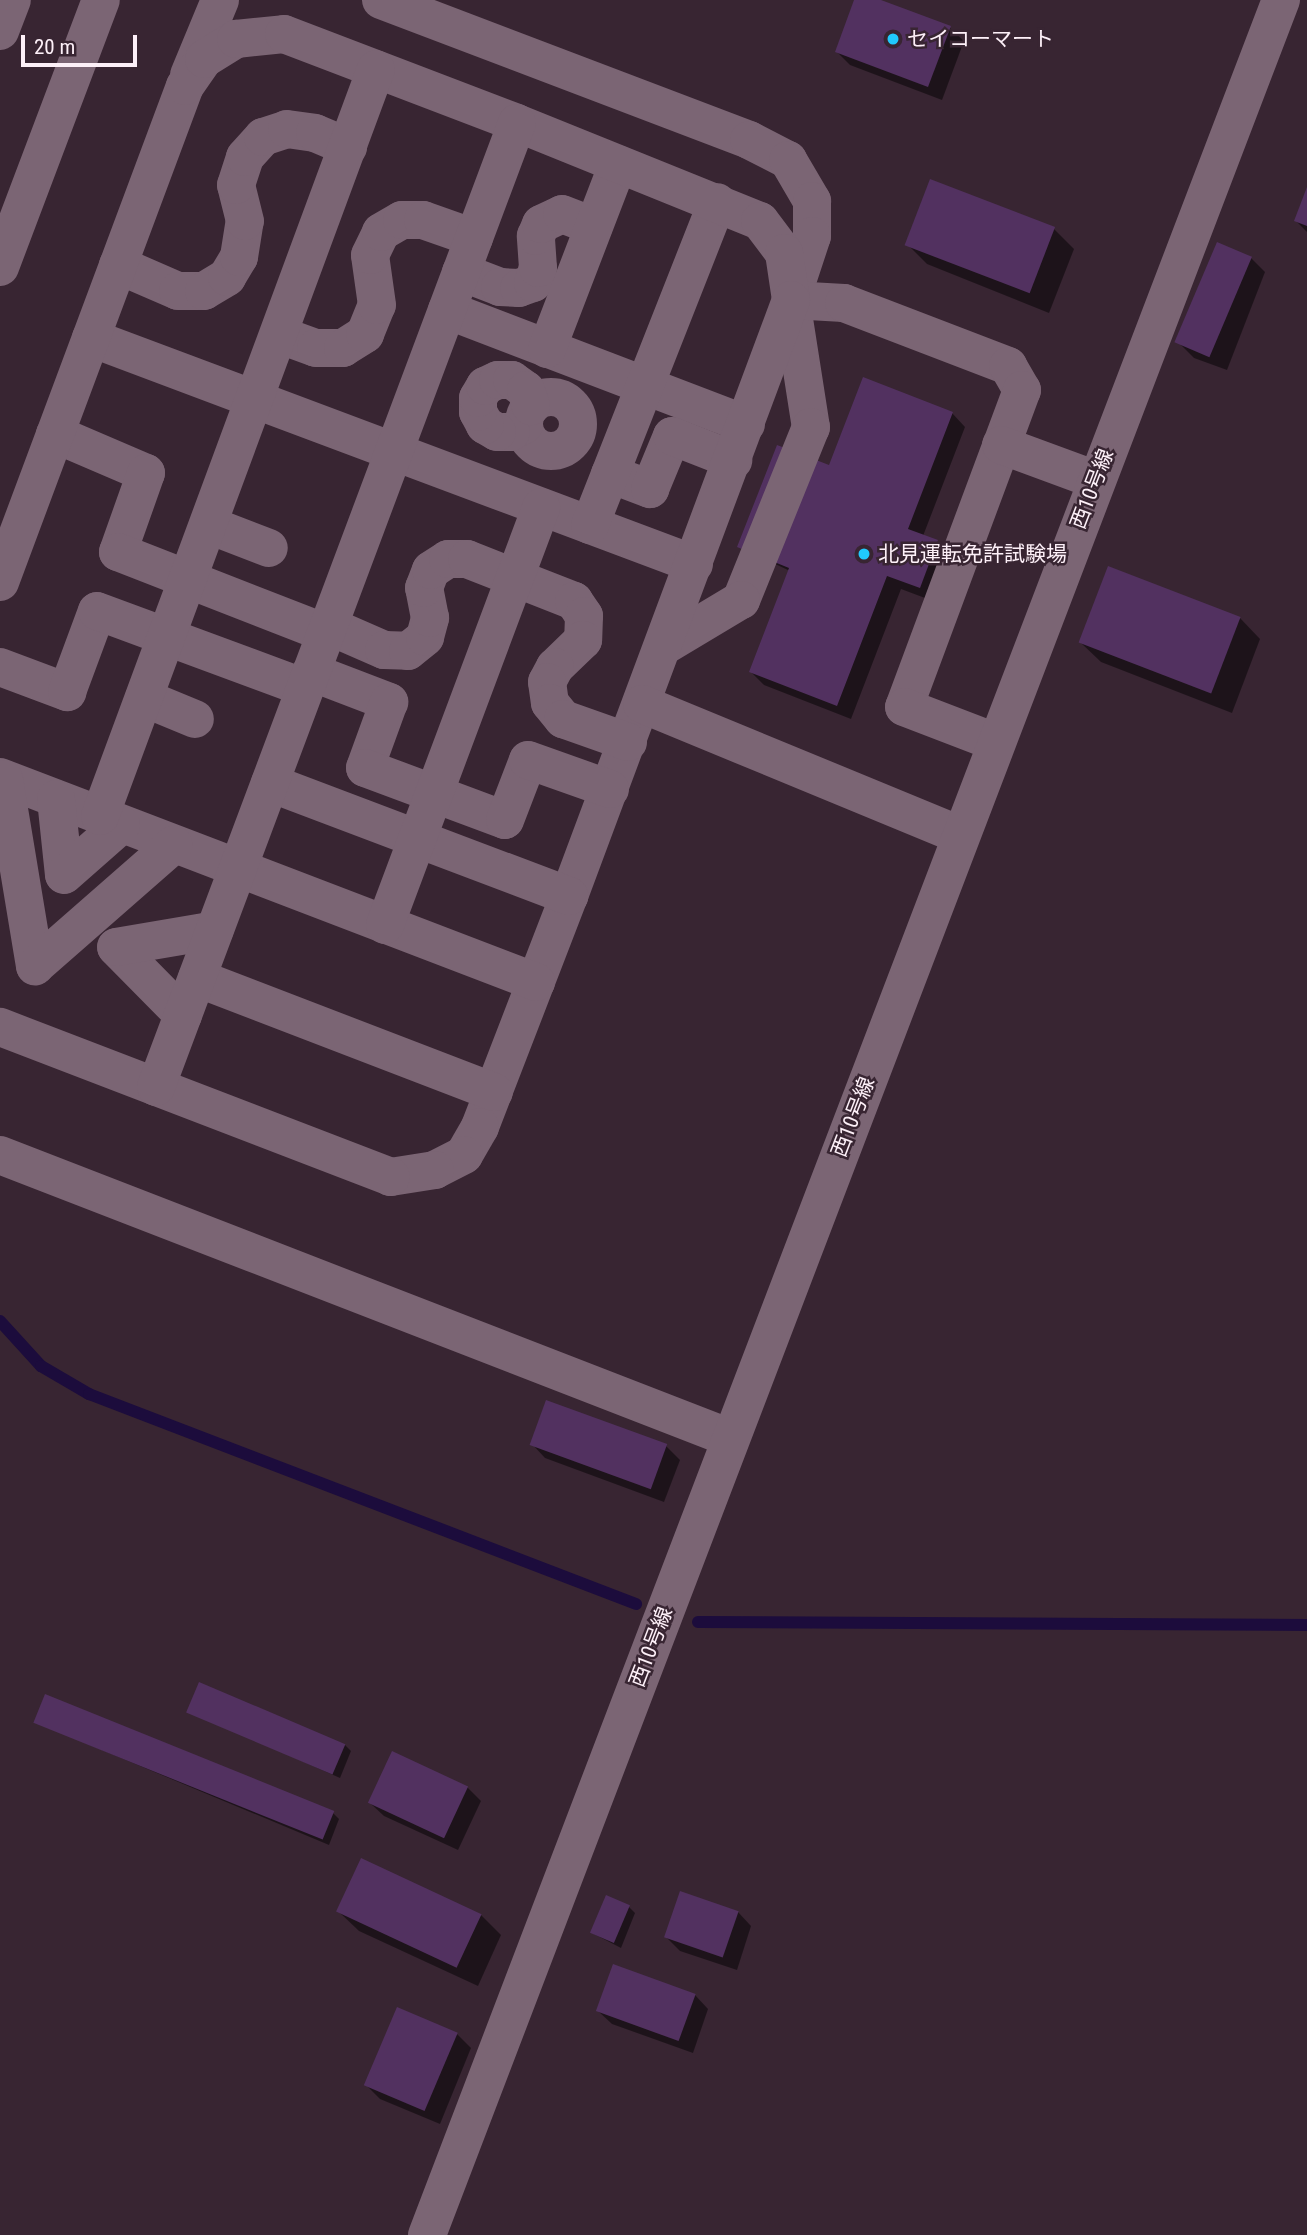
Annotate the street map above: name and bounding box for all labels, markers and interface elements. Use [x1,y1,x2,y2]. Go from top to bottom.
scale bar [24,21,140,65]
place label: セイコーマート [907,26,1054,52]
marker: セイコーマート [885,31,901,47]
text: 20 m [34,35,75,59]
street label: 西10号線 [1065,445,1119,533]
place label: 北見運転免許試験場 [878,541,1067,567]
marker: 北見運転免許試験場 [856,546,872,562]
street label: 西10号線 [826,1073,880,1161]
street label: 西10号線 [624,1603,678,1691]

